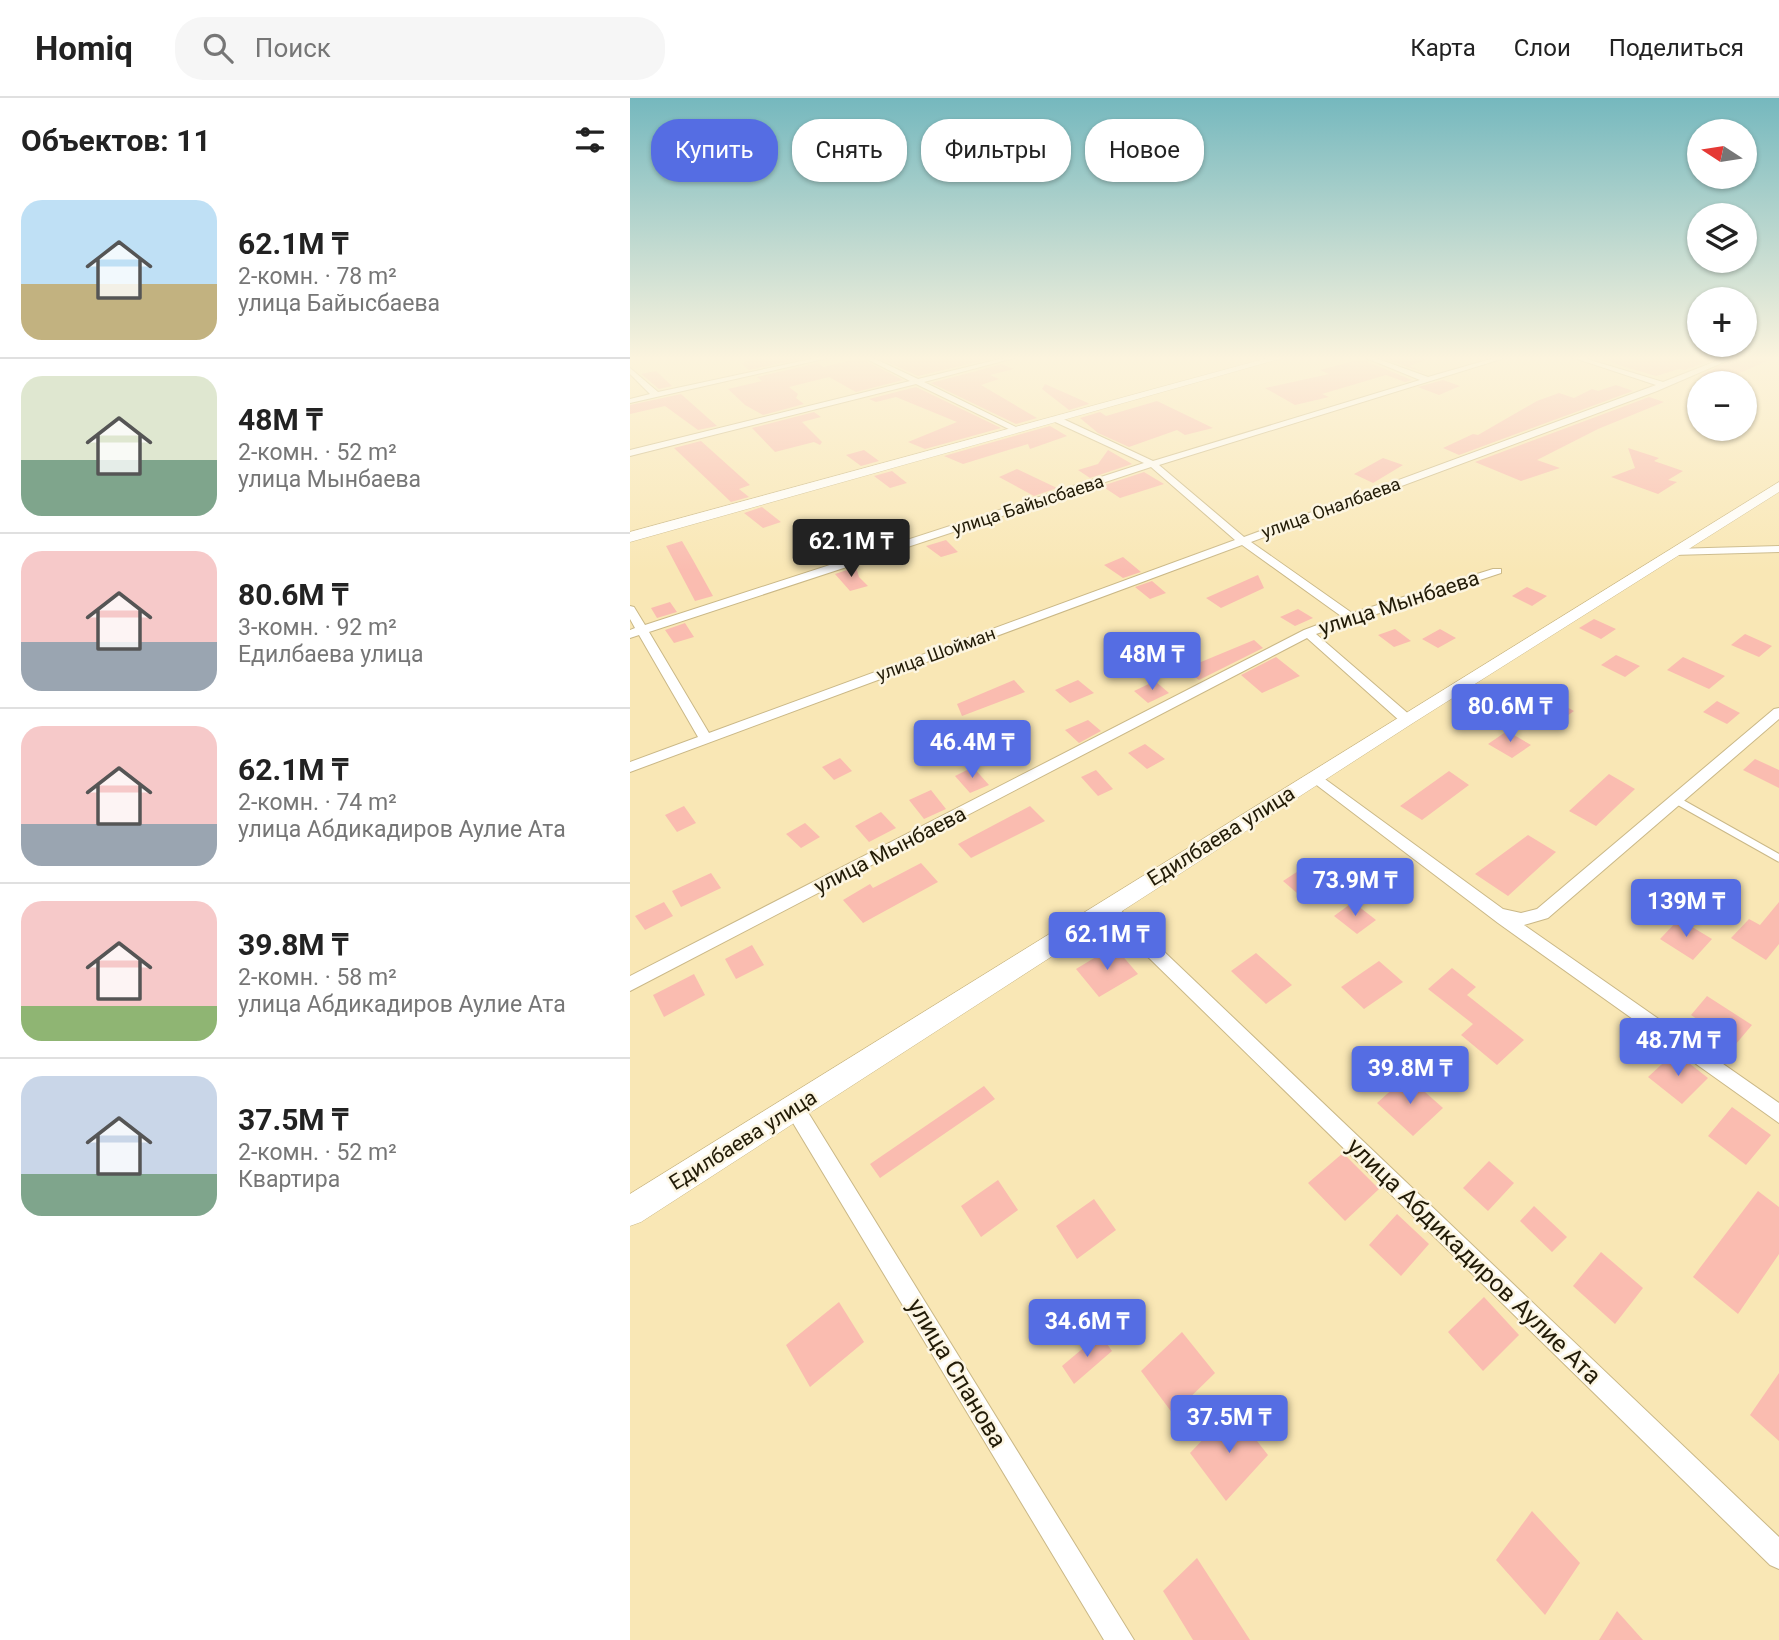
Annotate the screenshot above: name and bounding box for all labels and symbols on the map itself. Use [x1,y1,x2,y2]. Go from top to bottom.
north arrow [1687,119,1757,189]
street label: улица Байысбаева [949,470,1106,539]
street label: улица Оналбаева [1259,473,1403,542]
pin: 62.1M ₸ [786,519,916,579]
street label: улица Мынбаева [1316,566,1482,640]
street label: улица Шойман [874,622,998,685]
pin: 48M ₸ [1103,632,1201,692]
pin: 80.6M ₸ [1445,684,1575,744]
pin: 46.4M ₸ [907,720,1037,780]
street label: Едилбаева улица [1143,781,1299,891]
street label: улица Мынбаева [810,801,970,899]
pin: 73.9M ₸ [1290,858,1420,918]
pin: 139M ₸ [1629,880,1743,939]
pin: 62.1M ₸ [1042,912,1172,972]
pin: 48.7M ₸ [1613,1018,1743,1078]
pin: 39.8M ₸ [1345,1046,1475,1106]
street label: Едилбаева улица [665,1085,821,1195]
street label: улица Абдикадиров Аулие Ата [1341,1132,1607,1390]
street label: улица Спанова [902,1293,1012,1453]
pin: 34.6M ₸ [1022,1300,1152,1359]
pin: 37.5M ₸ [1164,1396,1294,1455]

